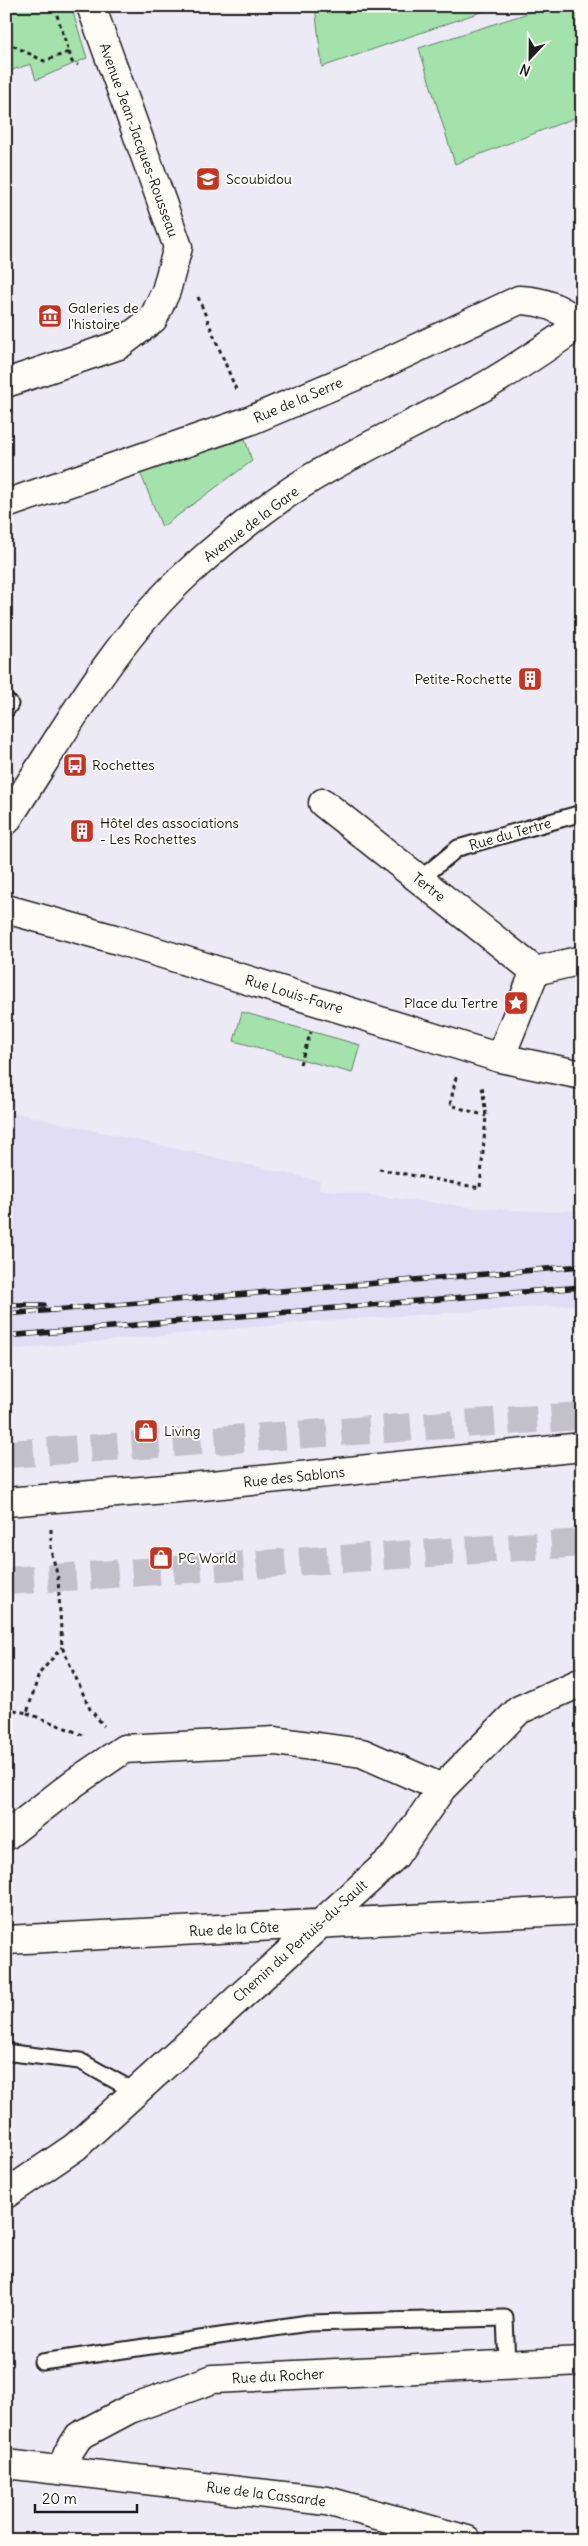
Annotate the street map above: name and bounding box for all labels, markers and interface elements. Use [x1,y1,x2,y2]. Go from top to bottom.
north arrow [506,32,556,82]
street label: Avenue Jean-Jacques-Rousseau [95,41,183,239]
text: N [517,60,533,80]
school or university icon: Scoubidou [195,166,221,192]
place label: Scoubidou [226,170,292,188]
place label: Galeries de l'histoire [68,299,139,333]
museum icon: Galeries de l'histoire [37,303,63,329]
street label: Rue de la Serre [251,373,345,427]
street label: Avenue de la Gare [200,482,302,566]
building icon: Petite-Rochette [517,666,543,692]
place label: Petite-Rochette [414,670,512,688]
bus stop icon: Rochettes [62,752,88,778]
place label: Rochettes [92,756,155,774]
place label: Hôtel des associations - Les Rochettes [100,814,239,848]
street label: Rue du Tertre [467,814,553,854]
building icon: Hôtel des associations - Les Rochettes [69,818,95,844]
street label: Tertre [409,868,449,906]
street label: Rue Louis-Favre [243,971,345,1017]
place icon: Place du Tertre [503,990,529,1016]
place label: Place du Tertre [404,994,498,1012]
shop icon: Living [133,1418,159,1444]
place label: Living [164,1422,201,1440]
street label: Rue des Sablons [242,1463,346,1491]
shop icon: PC World [148,1545,174,1571]
place label: PC World [178,1549,236,1567]
street label: Chemin du Pertuis-du-Sault [229,1876,371,2006]
street label: Rue de la Côte [188,1918,280,1940]
street label: Rue du Rocher [231,2365,325,2387]
street label: Rue de la Cassarde [205,2478,327,2510]
scale bar [35,2481,138,2513]
text: 20 m [42,2489,77,2508]

